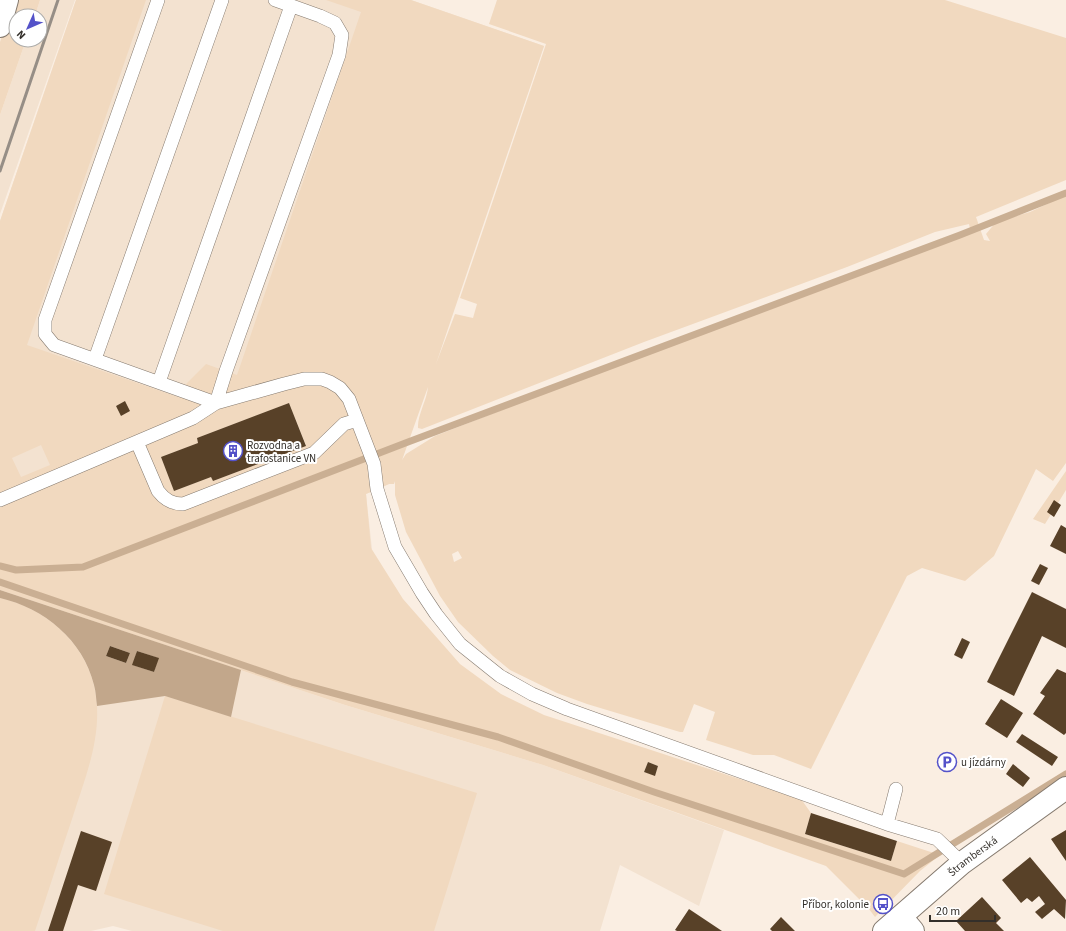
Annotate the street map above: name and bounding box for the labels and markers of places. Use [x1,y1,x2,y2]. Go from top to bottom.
place label: Rozvodna a trafostanice VN [247,438,316,466]
building icon: Rozvodna a trafostanice VN [222,440,244,462]
parking icon: u jízdárny [936,751,958,773]
place label: u jízdárny [961,755,1006,770]
bus stop icon: Příbor, kolonie [872,893,894,915]
place label: Příbor, kolonie [802,897,870,912]

